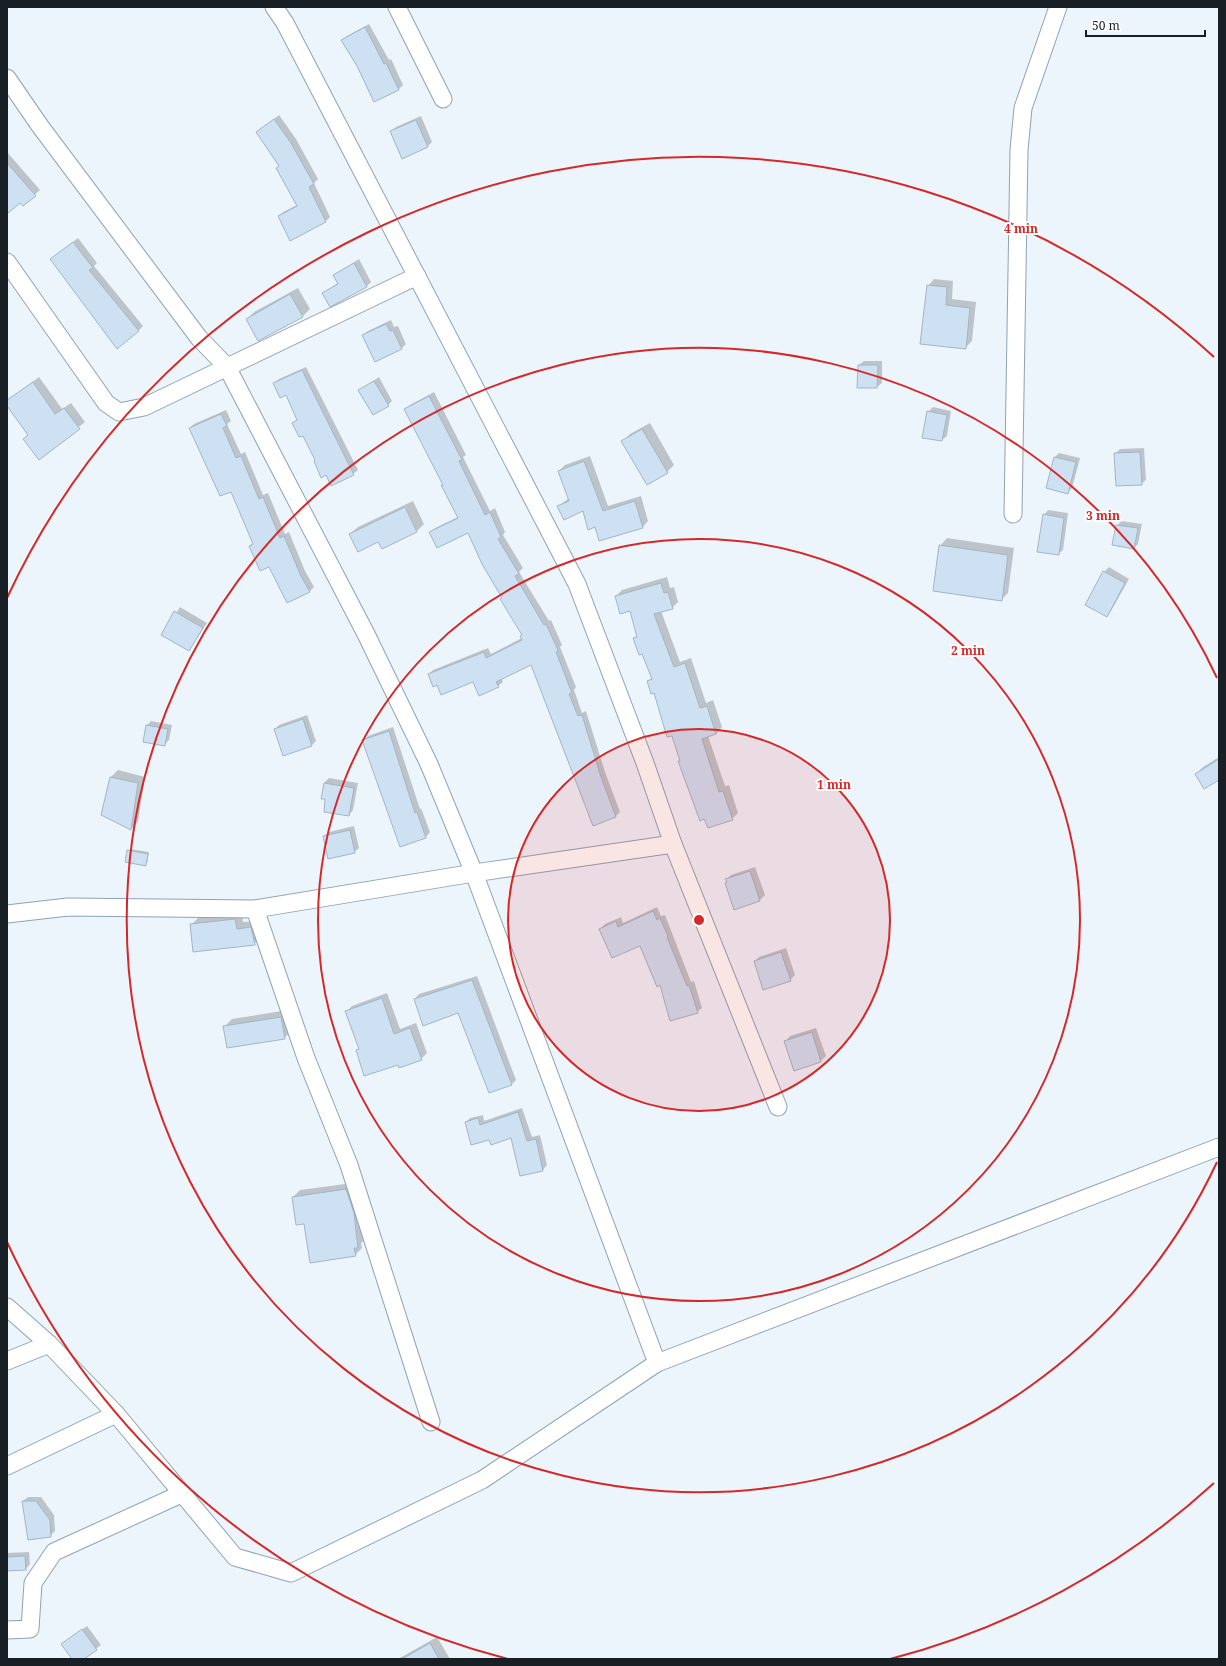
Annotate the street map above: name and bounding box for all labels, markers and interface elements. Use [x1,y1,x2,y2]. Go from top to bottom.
scale bar [1086,12,1205,38]
text: 50 m [1092,17,1120,34]
text: 4 min [1004,220,1038,237]
text: 3 min [1086,507,1120,524]
text: 2 min [951,642,985,659]
text: 1 min [817,776,851,793]
centre of rings [692,913,706,927]

